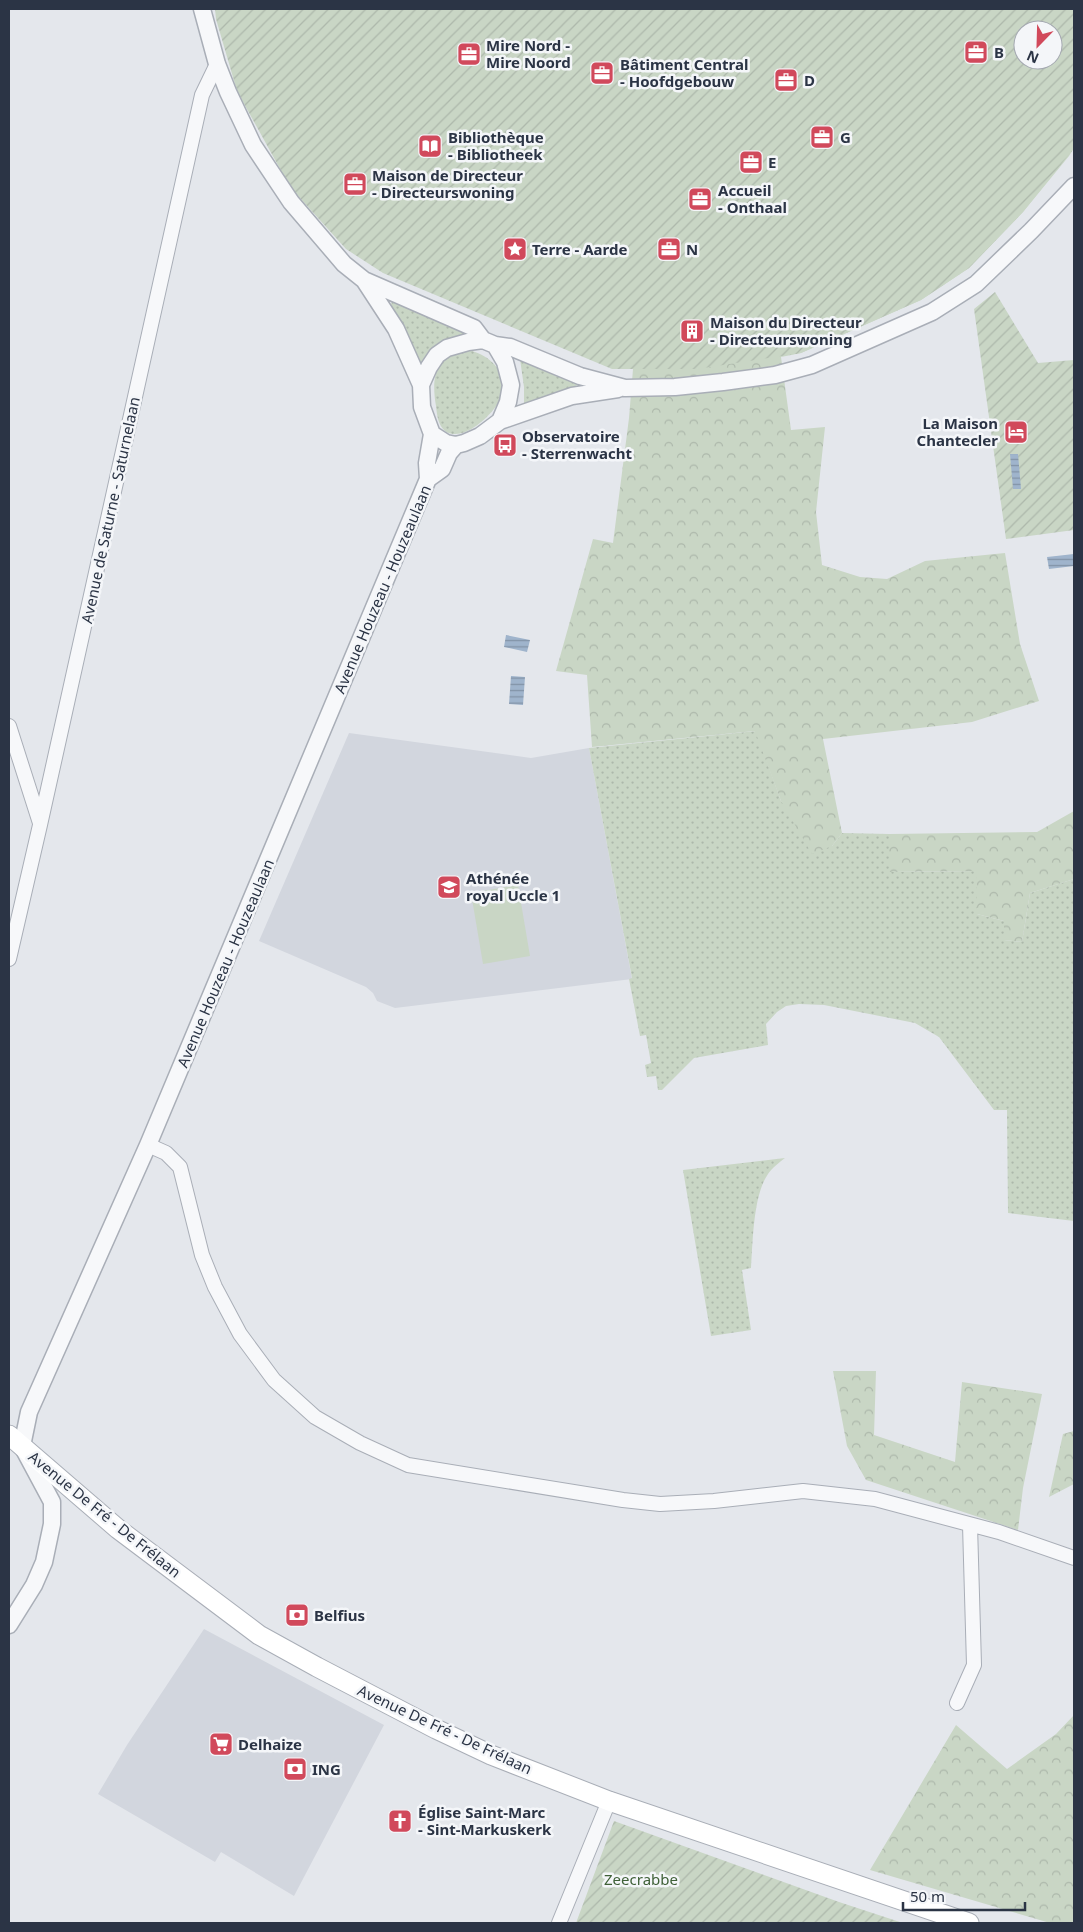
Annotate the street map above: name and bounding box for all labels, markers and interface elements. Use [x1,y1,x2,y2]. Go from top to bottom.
north arrow [1013,20,1063,70]
place label: Mire Nord - Mire Noord [486,35,571,72]
office icon: B [963,39,989,65]
office icon: Mire Nord - Mire Noord [456,41,482,67]
place label: B [994,42,1004,62]
text: N [1024,46,1042,68]
place label: Bâtiment Central - Hoofdgebouw [620,54,748,91]
office icon: Bâtiment Central - Hoofdgebouw [589,60,615,86]
office icon: D [773,67,799,93]
place label: D [804,70,815,90]
office icon: G [809,124,835,150]
place label: Bibliothèque - Bibliotheek [448,127,544,164]
place label: G [840,127,851,147]
library icon: Bibliothèque - Bibliotheek [417,133,443,159]
office icon: E [738,149,764,175]
place label: E [768,152,776,172]
place label: Maison de Directeur - Directeurswoning [372,165,523,202]
office icon: Maison de Directeur - Directeurswoning [342,171,368,197]
place label: Accueil - Onthaal [718,180,787,217]
office icon: Accueil - Onthaal [687,186,713,212]
place icon: Terre - Aarde [502,236,528,262]
office icon: N [656,236,682,262]
place label: Terre - Aarde [532,239,627,259]
place label: N [686,239,698,259]
place label: Maison du Directeur - Directeurswoning [710,312,862,349]
building icon: Maison du Directeur - Directeurswoning [679,318,705,344]
street label: Avenue de Saturne - Saturnelaan [76,395,144,625]
place label: La Maison Chantecler [917,413,998,450]
hotel icon: La Maison Chantecler [1003,419,1029,445]
place label: Observatoire - Sterrenwacht [522,426,633,463]
bus stop icon: Observatoire - Sterrenwacht [492,432,518,458]
street label: Avenue Houzeau - Houzeaulaan [329,482,435,696]
street label: Avenue Houzeau - Houzeaulaan [172,856,278,1070]
place label: Athénée royal Uccle 1 [466,868,560,905]
school or university icon: Athénée royal Uccle 1 [436,874,462,900]
street label: Avenue De Fré - De Frélaan [25,1446,185,1582]
bank icon: Belfius [284,1602,310,1628]
place label: Belfius [314,1605,365,1625]
street label: Avenue De Fré - De Frélaan [355,1680,535,1778]
supermarket icon: Delhaize [208,1731,234,1757]
place label: Delhaize [238,1734,302,1754]
bank icon: ING [282,1756,308,1782]
place label: ING [312,1759,341,1779]
place label: Église Saint-Marc - Sint-Markuskerk [418,1802,552,1839]
church icon: Église Saint-Marc - Sint-Markuskerk [387,1808,413,1834]
park label: Zeecrabbe [604,1869,678,1889]
scale bar [903,1880,1026,1912]
text: 50 m [910,1886,945,1906]

